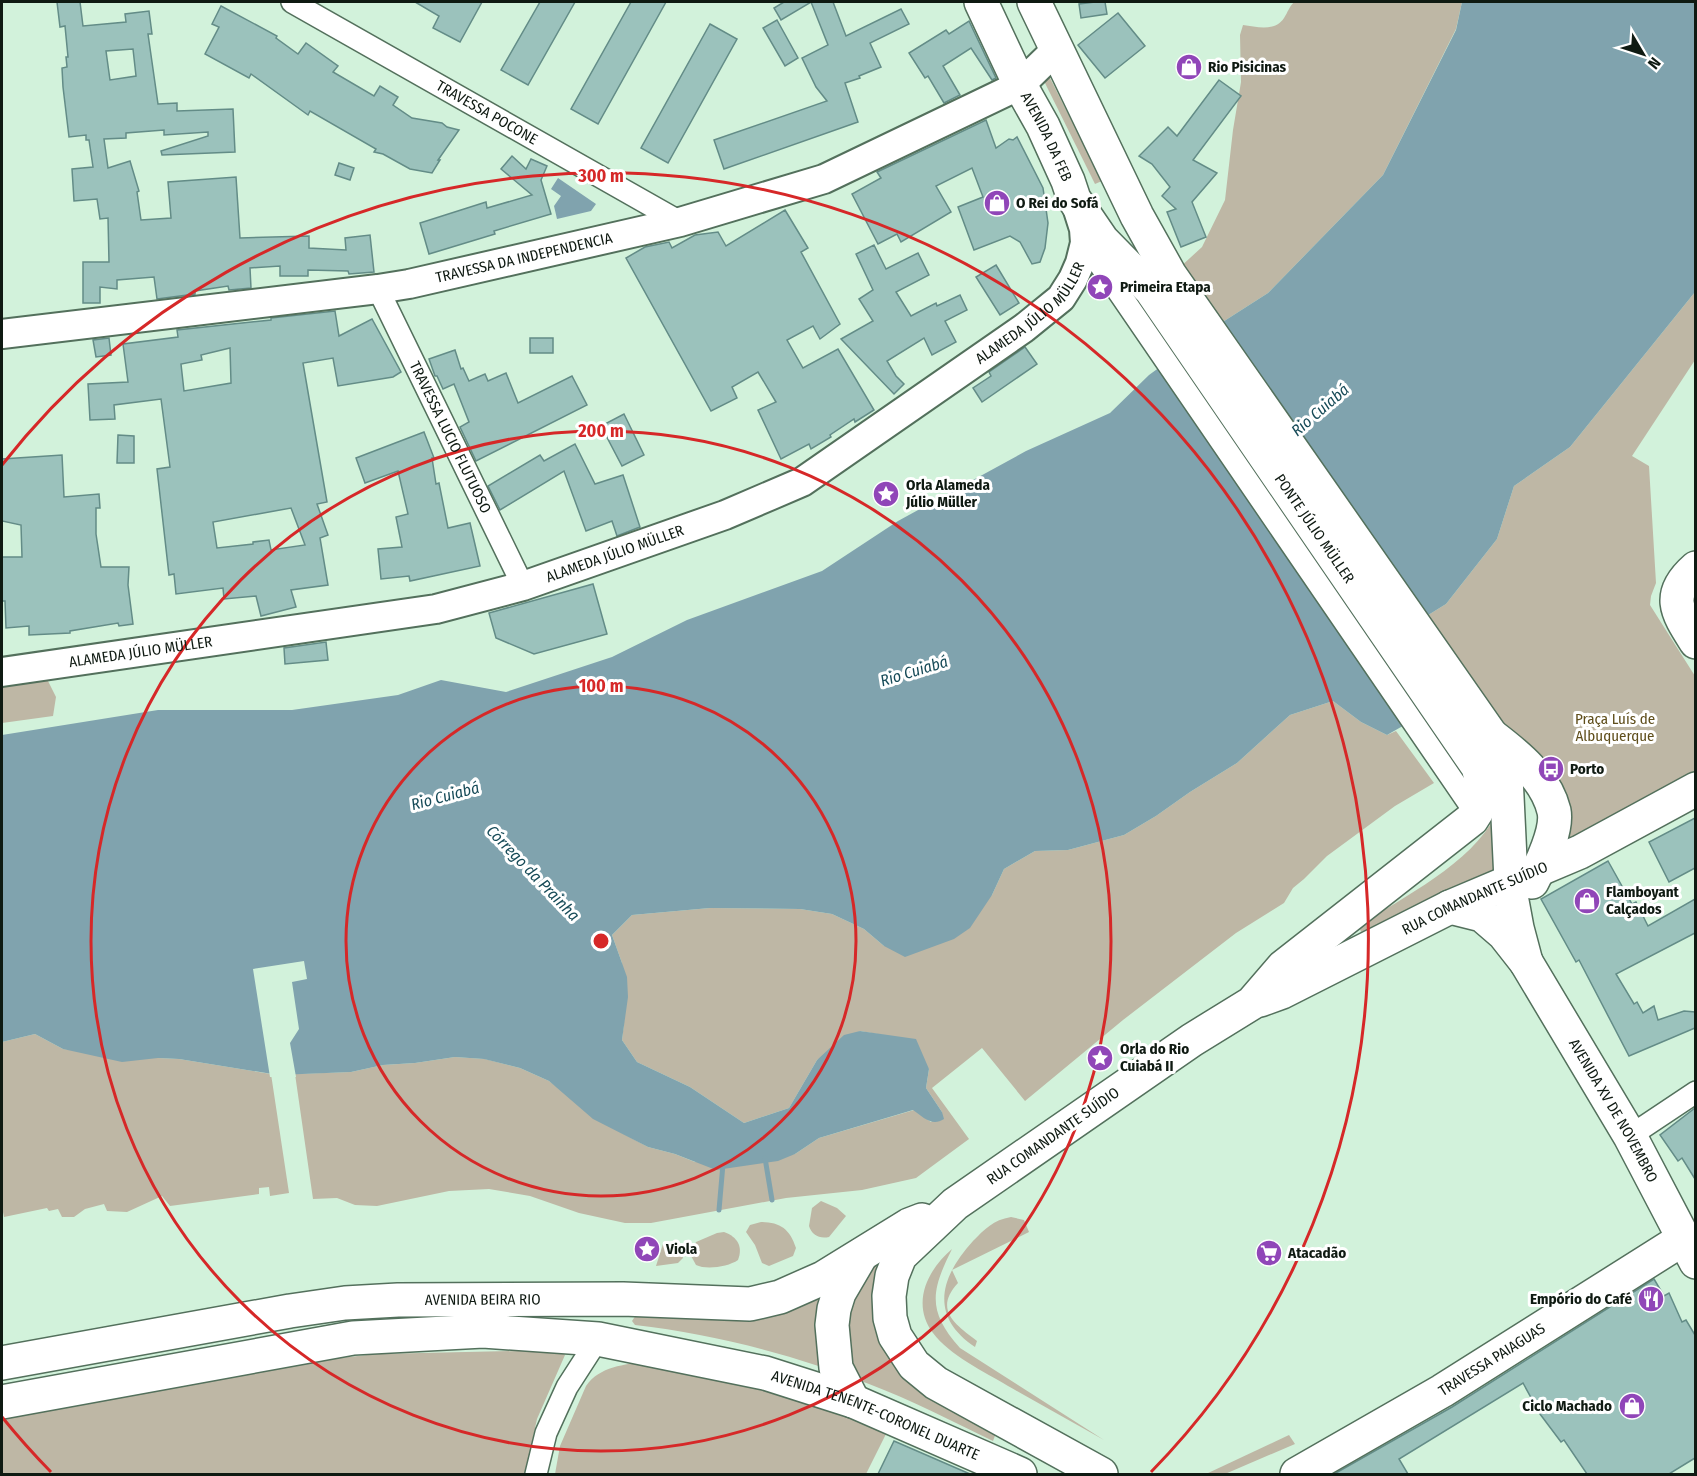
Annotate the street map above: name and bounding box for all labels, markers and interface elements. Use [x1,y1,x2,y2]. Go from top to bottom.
north arrow [1613,24,1673,84]
shop icon: Rio Pisicinas [1174,52,1204,82]
text: N [1644,53,1665,73]
place label: Rio Pisicinas [1208,58,1287,76]
street label: TRAVESSA POCONE [433,77,541,148]
street label: AVENIDA DA FEB [1017,89,1076,184]
text: 300 m [577,165,624,187]
shop icon: O Rei do Sofá [982,188,1012,218]
place label: O Rei do Sofá [1016,194,1099,212]
street label: TRAVESSA DA INDEPENDENCIA [434,229,614,287]
street label: ALAMEDA JÚLIO MÜLLER [972,259,1088,368]
place icon: Primeira Etapa [1085,272,1115,302]
place label: Primeira Etapa [1120,278,1211,296]
street label: TRAVESSA LUCIO FLUTUOSO [406,358,495,516]
water label: Rio Cuiabá [1287,380,1353,440]
text: 200 m [577,420,624,442]
street label: PONTE JÚLIO MÜLLER [1271,471,1358,587]
place label: Orla Alameda Júlio Müller [905,476,990,511]
place icon: Orla Alameda Júlio Müller [871,479,901,509]
street label: ALAMEDA JÚLIO MÜLLER [544,521,686,586]
street label: ALAMEDA JÚLIO MÜLLER [68,633,213,671]
water label: Rio Cuiabá [878,652,950,690]
text: 100 m [579,675,623,697]
park label: Praça Luís de Albuquerque [1575,710,1655,745]
bus stop icon: Porto [1536,754,1566,784]
place label: Porto [1570,760,1604,778]
water label: Rio Cuiabá [409,778,481,814]
water label: Córrego da Prainha [483,821,583,925]
street label: RUA COMANDANTE SUÍDIO [1399,858,1550,939]
place label: Flamboyant Calçados [1606,883,1680,919]
shop icon: Flamboyant Calçados [1572,886,1602,916]
centre of rings [591,931,611,951]
street label: AVENIDA XV DE NOVEMBRO [1565,1035,1662,1185]
place label: Orla do Rio Cuiabá II [1120,1040,1189,1075]
place icon: Orla do Rio Cuiabá II [1085,1043,1115,1073]
street label: RUA COMANDANTE SUÍDIO [983,1083,1123,1189]
place icon: Viola [632,1234,662,1264]
supermarket icon: Atacadão [1254,1238,1284,1268]
place label: Viola [665,1240,698,1258]
place label: Atacadão [1287,1244,1346,1262]
restaurant icon: Empório do Café [1636,1284,1666,1314]
street label: AVENIDA BEIRA RIO [425,1290,541,1309]
place label: Empório do Café [1530,1290,1632,1308]
street label: TRAVESSA PAIAGUAS [1435,1319,1548,1400]
street label: AVENIDA TENENTE-CORONEL DUARTE [769,1367,982,1464]
shop icon: Ciclo Machado [1617,1391,1647,1421]
place label: Ciclo Machado [1522,1397,1612,1415]

